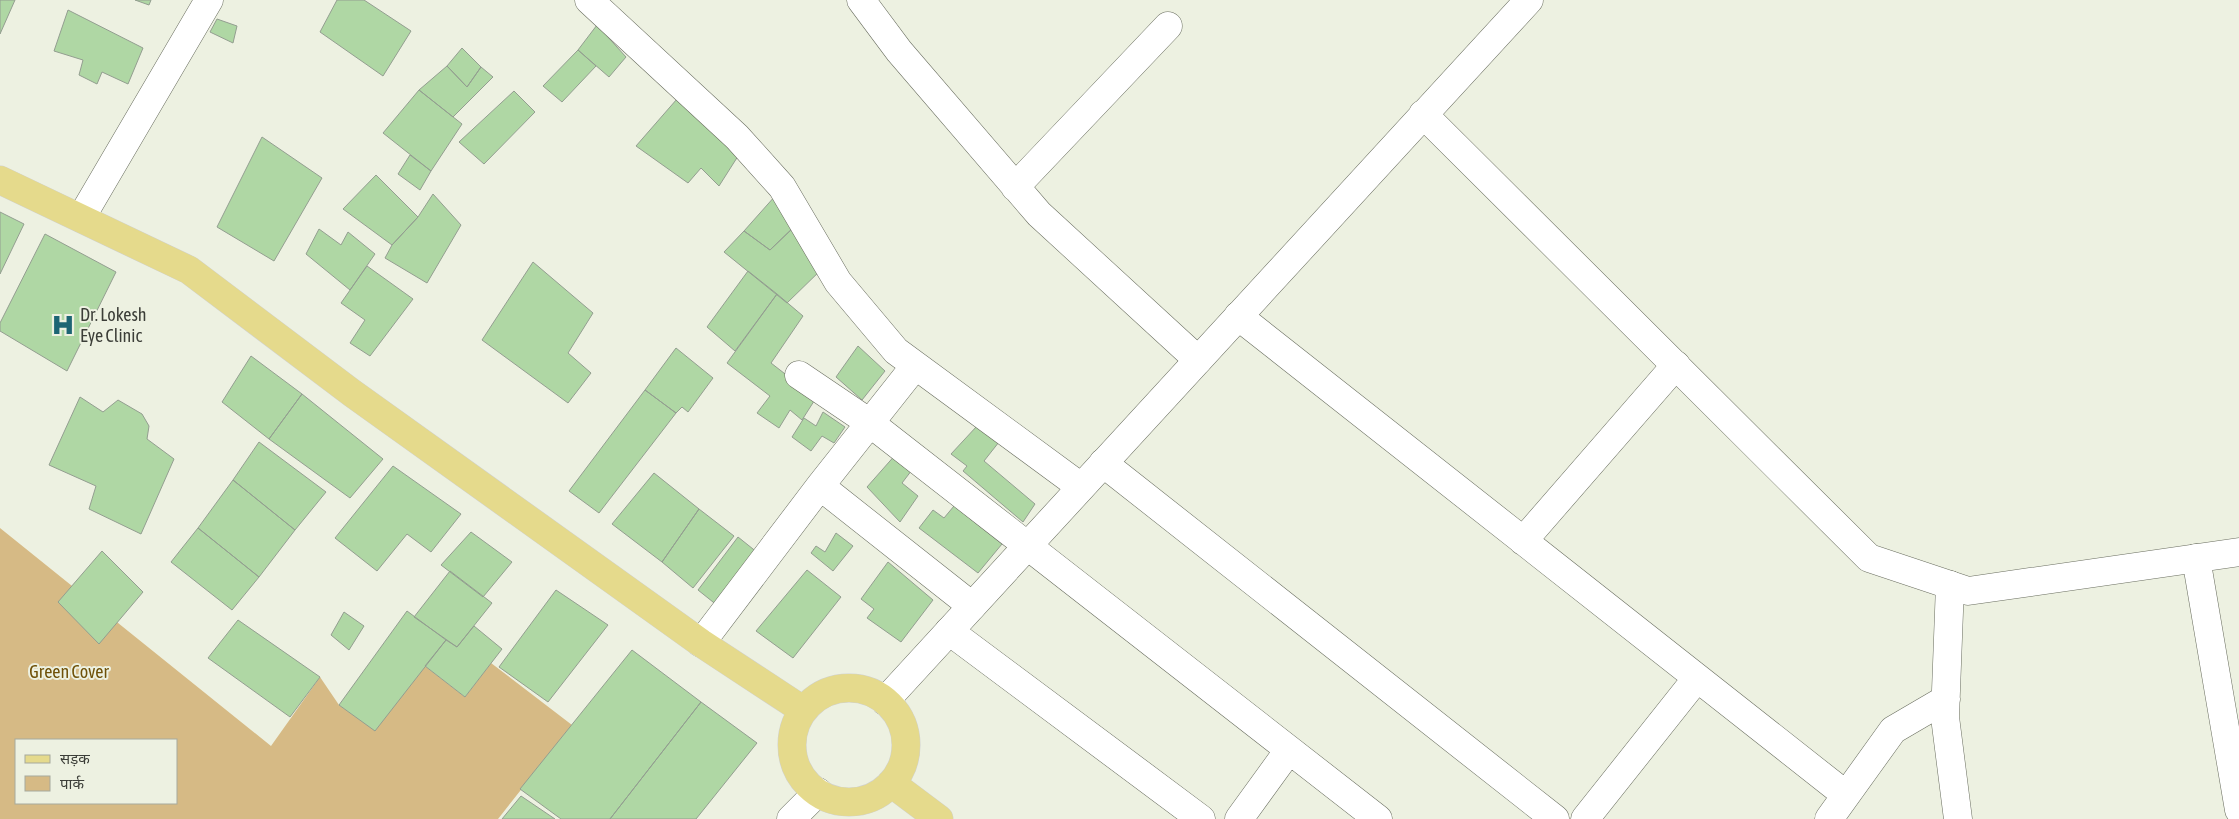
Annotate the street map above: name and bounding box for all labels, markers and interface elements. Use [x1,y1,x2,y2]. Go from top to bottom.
place label: Dr. Lokesh Eye Clinic [80,304,147,346]
hospital icon: Dr. Lokesh Eye Clinic [50,312,76,338]
park label: Green Cover [29,661,109,682]
legend [15,739,178,804]
text: सड़क [60,750,90,767]
text: पार्क [60,775,84,792]

